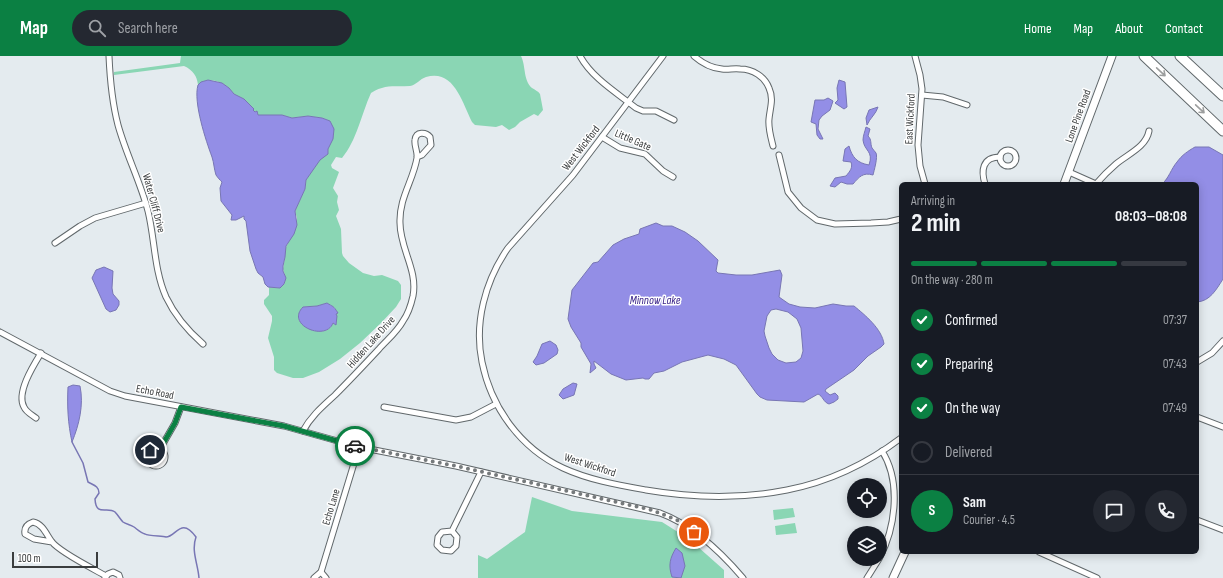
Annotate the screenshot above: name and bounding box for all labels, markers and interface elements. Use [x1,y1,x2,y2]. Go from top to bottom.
search box [72,10,352,46]
text: Map [20,17,48,40]
icon: search [86,17,108,39]
text: Search here [118,19,178,38]
text: Home [1024,20,1052,37]
text: Map [1074,20,1093,37]
text: About [1115,20,1143,37]
text: Contact [1165,20,1203,37]
one-way arrow [1156,67,1166,77]
street label: Lone Pine Road [1062,87,1094,144]
street label: East Wickford [902,93,918,145]
one-way arrow [1195,105,1205,114]
street label: West Wickford [559,123,603,173]
street label: Little Gate [613,127,653,153]
street label: Water Cliff Drive [140,172,168,234]
text: Arriving in [911,193,955,209]
text: 08:03–08:08 [1115,207,1187,226]
text: 2 min [911,208,961,239]
text: On the way · 280 m [911,272,993,288]
water label: Minnow Lake [630,293,681,308]
icon: check [911,309,933,331]
text: Confirmed [945,311,998,330]
text: 07:37 [1163,312,1187,328]
street label: Hidden Lake Drive [344,313,398,371]
icon: check [911,353,933,375]
text: Preparing [945,355,993,374]
text: 07:43 [1163,356,1187,372]
street label: Echo Road [135,382,175,402]
icon: check [911,397,933,419]
text: On the way [945,399,1000,418]
text: 07:49 [1162,400,1187,416]
courier [335,426,375,466]
pin [133,433,167,467]
icon: car [344,435,366,457]
icon: home [139,439,161,461]
text: Delivered [945,443,992,462]
street label: West Wickford [563,451,618,480]
map controls [847,478,887,566]
button: locate [847,478,887,518]
street label: Echo Lane [319,487,343,527]
button: chat [1093,490,1135,532]
button: phone [1145,490,1187,532]
text: Sam [963,493,986,512]
text: S [929,501,935,520]
text: Courier · 4.5 [963,512,1015,528]
pin [677,515,711,549]
icon: bag [683,521,705,543]
button: layers [847,526,887,566]
scale bar [12,550,98,569]
text: 100 m [18,552,40,565]

